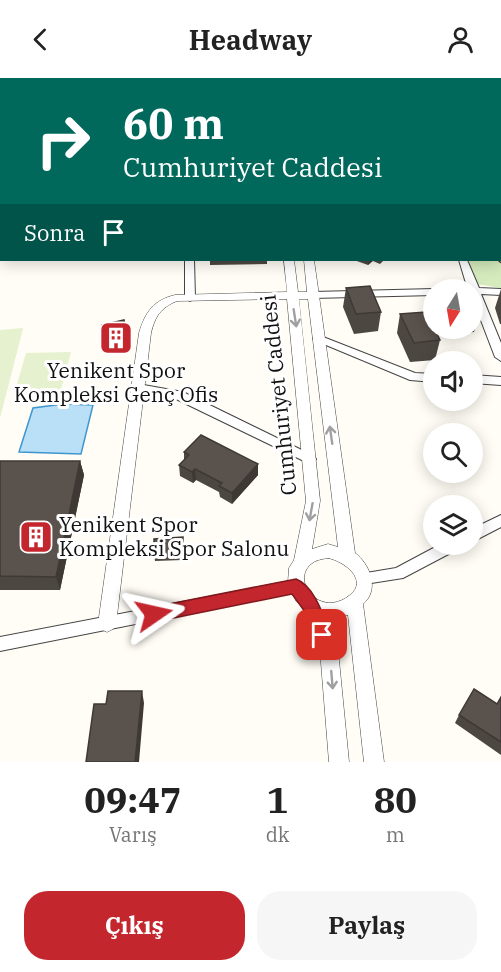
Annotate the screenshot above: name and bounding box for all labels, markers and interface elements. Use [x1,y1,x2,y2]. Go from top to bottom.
text: Headway [189,22,312,57]
icon: back [24,23,57,56]
icon: person [444,23,477,56]
text: 60 m [123,96,224,151]
icon: right [24,102,102,180]
text: Cumhuriyet Caddesi [123,149,382,184]
icon: arrive [97,216,130,249]
text: Sonra [24,218,85,247]
north arrow [423,279,483,339]
map controls [423,279,483,555]
street label: Cumhuriyet Caddesi [254,293,302,497]
one-way arrow [289,307,300,327]
building icon: Yenikent Spor Kompleksi Genç Ofis [98,320,134,356]
button: sound [423,351,483,411]
place label: Yenikent Spor Kompleksi Genç Ofis [14,356,218,408]
button: search [423,423,483,483]
one-way arrow [325,426,336,446]
button: layers [423,495,483,555]
one-way arrow [305,501,316,521]
place label: Yenikent Spor Kompleksi Spor Salonu [59,510,289,562]
building icon: Yenikent Spor Kompleksi Spor Salonu [18,519,54,555]
position arrow [122,582,186,646]
pin [296,609,347,660]
icon: arrive [305,618,338,651]
one-way arrow [327,670,338,690]
text: 09:47 [84,776,181,823]
text: 1 [267,776,288,823]
text: 80 [374,776,417,823]
text: Varış [109,821,157,848]
text: dk [266,821,289,848]
text: m [386,821,405,848]
button: Çıkış [24,891,245,960]
button: Paylaş [257,891,477,960]

